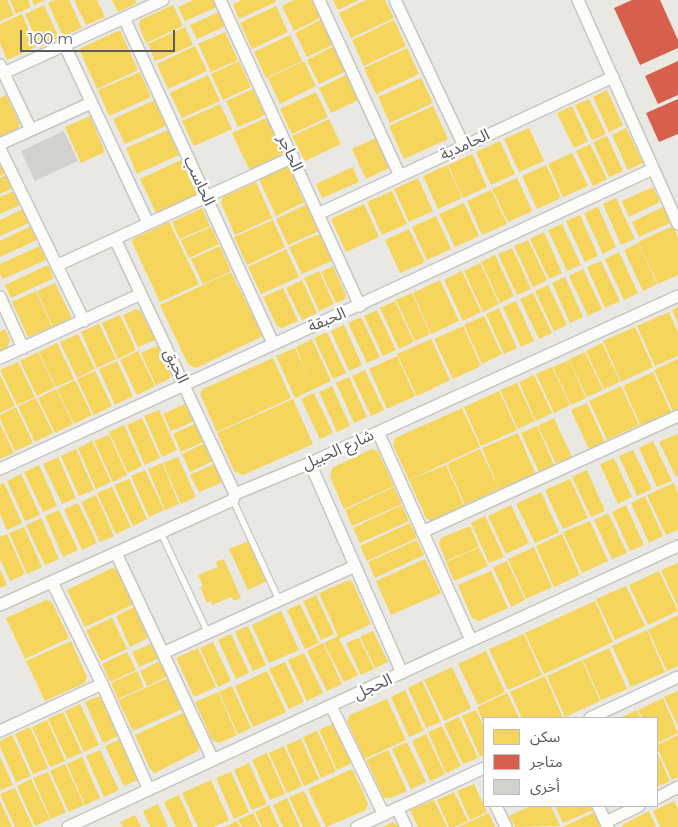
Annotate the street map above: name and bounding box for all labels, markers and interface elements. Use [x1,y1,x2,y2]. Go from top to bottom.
scale bar [22,20,178,52]
text: 100 m [28,29,73,48]
street label: الحامدية [437,125,493,165]
street label: الحاجر [273,131,307,175]
street label: الحاسب [179,153,219,209]
street label: الحبقة [305,303,349,337]
street label: الحبق [160,345,192,387]
street label: شارع الحبيل [299,426,377,474]
street label: الحجل [351,670,395,704]
legend [483,717,658,807]
text: سكن [530,727,560,746]
text: متاجر [530,752,563,771]
text: أخرى [530,777,560,796]

